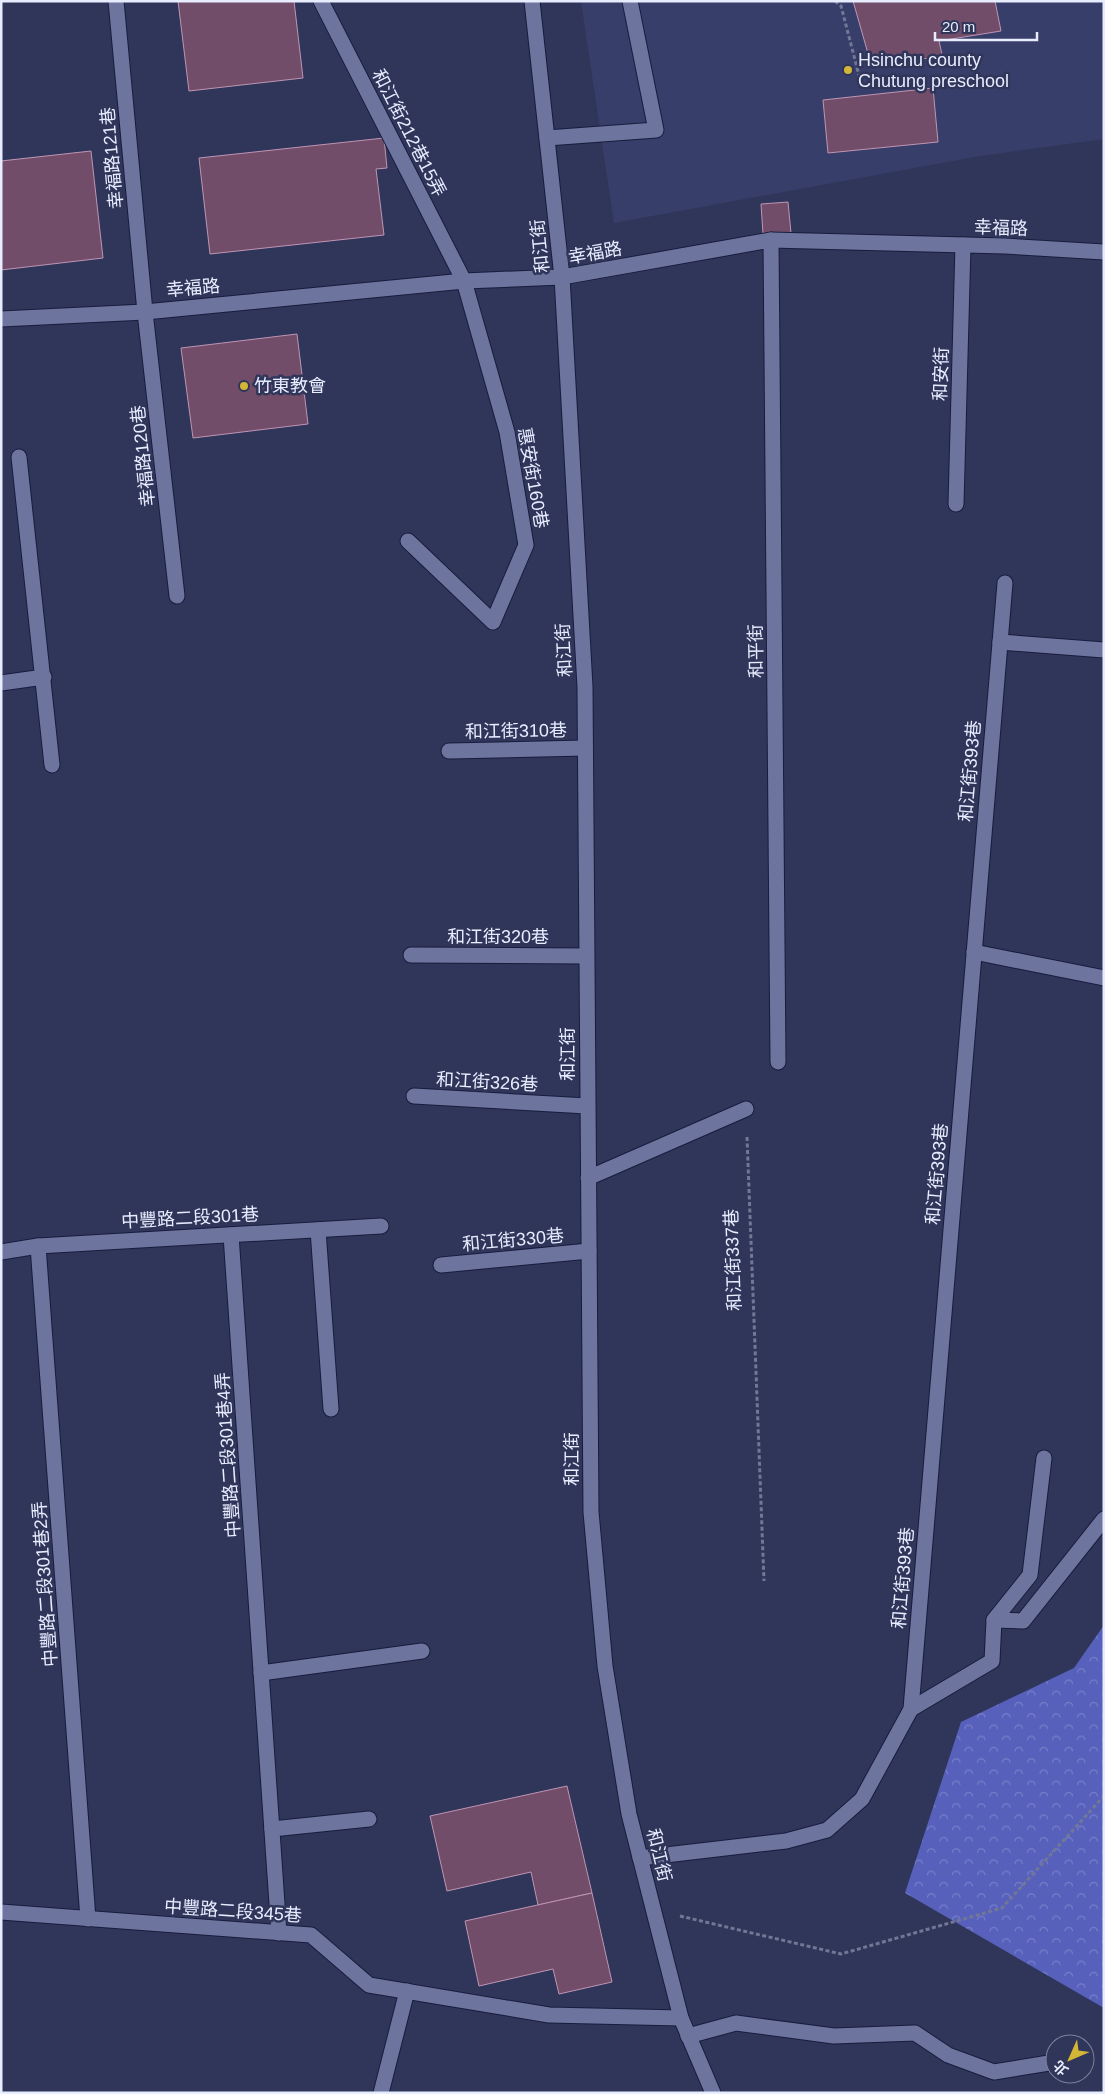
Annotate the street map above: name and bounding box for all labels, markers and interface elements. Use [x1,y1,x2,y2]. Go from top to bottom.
scale bar [935,10,1038,42]
text: 20 m [942,18,975,35]
place label: Hsinchu county Chutung preschool [858,50,1009,91]
marker: Hsinchu county Chutung preschool [842,64,854,76]
street label: 和江街212巷15弄 [368,66,450,200]
street label: 幸福路121巷 [98,106,126,210]
street label: 幸福路 [974,217,1028,239]
street label: 和江街 [527,218,553,274]
street label: 幸福路 [567,238,623,268]
street label: 幸福路 [165,276,221,300]
street label: 和安街 [930,347,952,401]
place label: 竹東教會 [254,376,326,396]
marker: 竹東教會 [238,380,250,392]
street label: 幸福路120巷 [128,404,158,508]
street label: 惠安街160巷 [514,426,552,530]
street label: 和江街 [553,623,575,677]
street label: 和平街 [746,624,766,678]
street label: 和江街393巷 [956,719,984,823]
street label: 和江街310巷 [465,720,567,742]
street label: 和江街320巷 [447,927,549,947]
street label: 和江街 [558,1027,578,1081]
street label: 和江街326巷 [436,1069,538,1095]
street label: 和江街393巷 [923,1122,951,1226]
street label: 中豐路二段301巷 [121,1204,259,1232]
street label: 和江街337巷 [721,1209,745,1311]
street label: 和江街330巷 [461,1226,565,1254]
street label: 中豐路二段301巷4弄 [212,1371,244,1539]
street label: 和江街 [562,1432,582,1486]
street label: 中豐路二段301巷2弄 [29,1500,61,1668]
street label: 和江街393巷 [889,1526,917,1630]
street label: 和江街 [643,1826,675,1884]
street label: 中豐路二段345巷 [163,1896,303,1926]
north arrow [1045,2034,1095,2084]
text: 北 [1050,2058,1071,2079]

